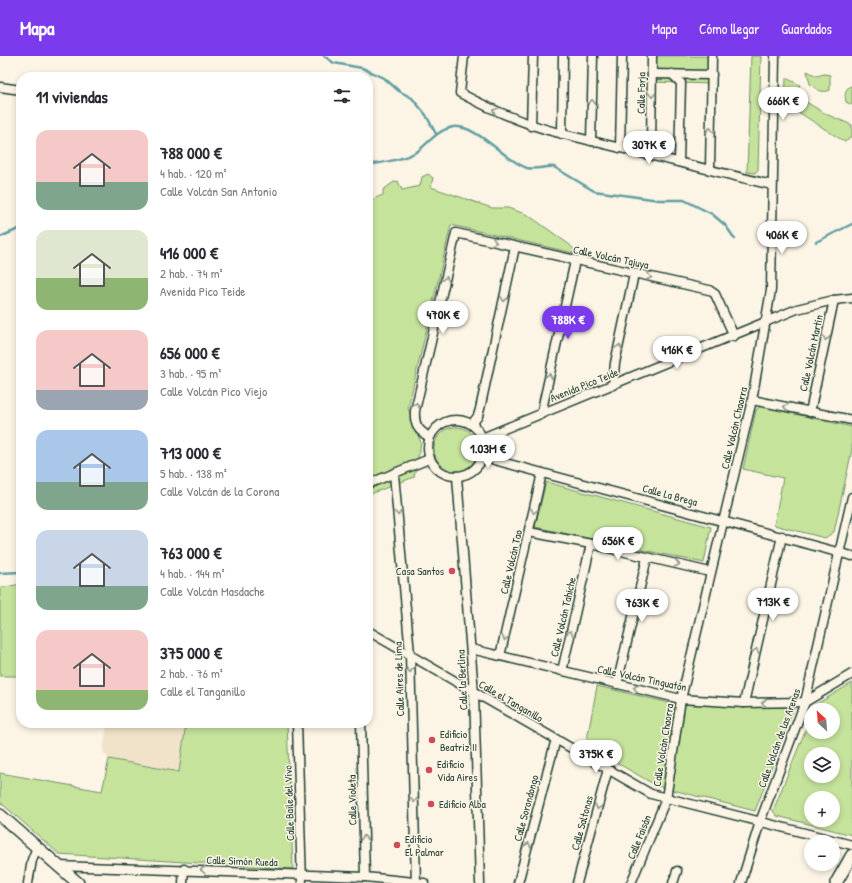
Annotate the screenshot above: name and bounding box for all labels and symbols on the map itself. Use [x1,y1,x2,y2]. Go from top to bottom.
street label: Calle Forja [634,71,648,114]
pin: 666K € [750,87,816,121]
one-way arrow [648,92,656,98]
one-way arrow [588,99,596,105]
one-way arrow [492,108,499,116]
one-way arrow [706,127,715,133]
pin: 307K € [616,131,682,165]
pin: 406K € [749,221,815,255]
one-way arrow [491,238,498,246]
street label: Calle Volcán Tajuya [572,242,651,272]
one-way arrow [645,272,652,281]
one-way arrow [441,275,449,282]
one-way arrow [500,296,509,302]
pin: 470K € [410,301,476,335]
pin: 788K € [535,306,601,340]
street label: Calle Volcán Martín [796,313,826,393]
one-way arrow [822,335,830,341]
pin: 416K € [644,336,710,370]
one-way arrow [614,343,622,350]
street label: Avenida Pico Teide [548,365,621,405]
one-way arrow [545,373,553,379]
street label: Calle Volcán Chaorra [718,385,750,470]
one-way arrow [412,402,420,408]
one-way arrow [783,403,790,411]
pin: 1.03M € [451,435,525,469]
street label: Calle La Brega [641,481,700,509]
one-way arrow [530,508,538,514]
one-way arrow [393,510,402,516]
pin: 656K € [585,527,651,561]
street label: Calle Volcán Tao [497,528,525,595]
one-way arrow [674,560,680,568]
place label: Casa Santos [396,564,444,578]
marker: Casa Santos [447,566,457,576]
street label: Calle Volcán Tahiche [547,575,579,658]
pin: 713K € [740,588,806,622]
pin: 763K € [609,589,675,623]
one-way arrow [566,630,574,636]
one-way arrow [501,635,509,641]
street label: Calle Aires de Lima [391,641,407,717]
one-way arrow [752,648,760,654]
street label: Calle la Berlina [453,649,471,711]
street label: Calle Volcán Tinguatón [596,662,688,694]
one-way arrow [406,667,414,673]
street label: Calle el Tanganillo [476,677,546,725]
one-way arrow [633,685,639,693]
street label: Calle Volcán de las Arenas [755,687,803,789]
one-way arrow [761,698,767,707]
street label: Calle Volcán Chaorra [650,702,677,787]
north arrow [804,703,840,739]
place label: Edificio Beatriz II [440,727,477,754]
marker: Edificio Beatriz II [427,735,437,745]
pin: 375K € [563,740,629,774]
place label: Edificio Vida Aires [437,757,477,784]
street label: Calle Baile del Vivo [281,764,297,841]
marker: Edificio Vida Aires [424,765,434,775]
street label: Calle Sorondongo [510,773,542,843]
street label: Calle Violeta [345,774,359,825]
street label: Calle Saltonas [568,794,596,852]
one-way arrow [409,797,418,803]
place label: Edificio Alba [439,797,487,811]
marker: Edificio Alba [426,799,436,809]
one-way arrow [594,804,602,810]
street label: Calle Faisán [624,813,654,861]
place label: Edificio El Palmar [405,832,445,859]
one-way arrow [360,835,368,841]
marker: Edificio El Palmar [392,840,402,850]
one-way arrow [523,842,532,849]
street label: Calle Simón Rueda [206,853,279,869]
one-way arrow [200,866,206,875]

